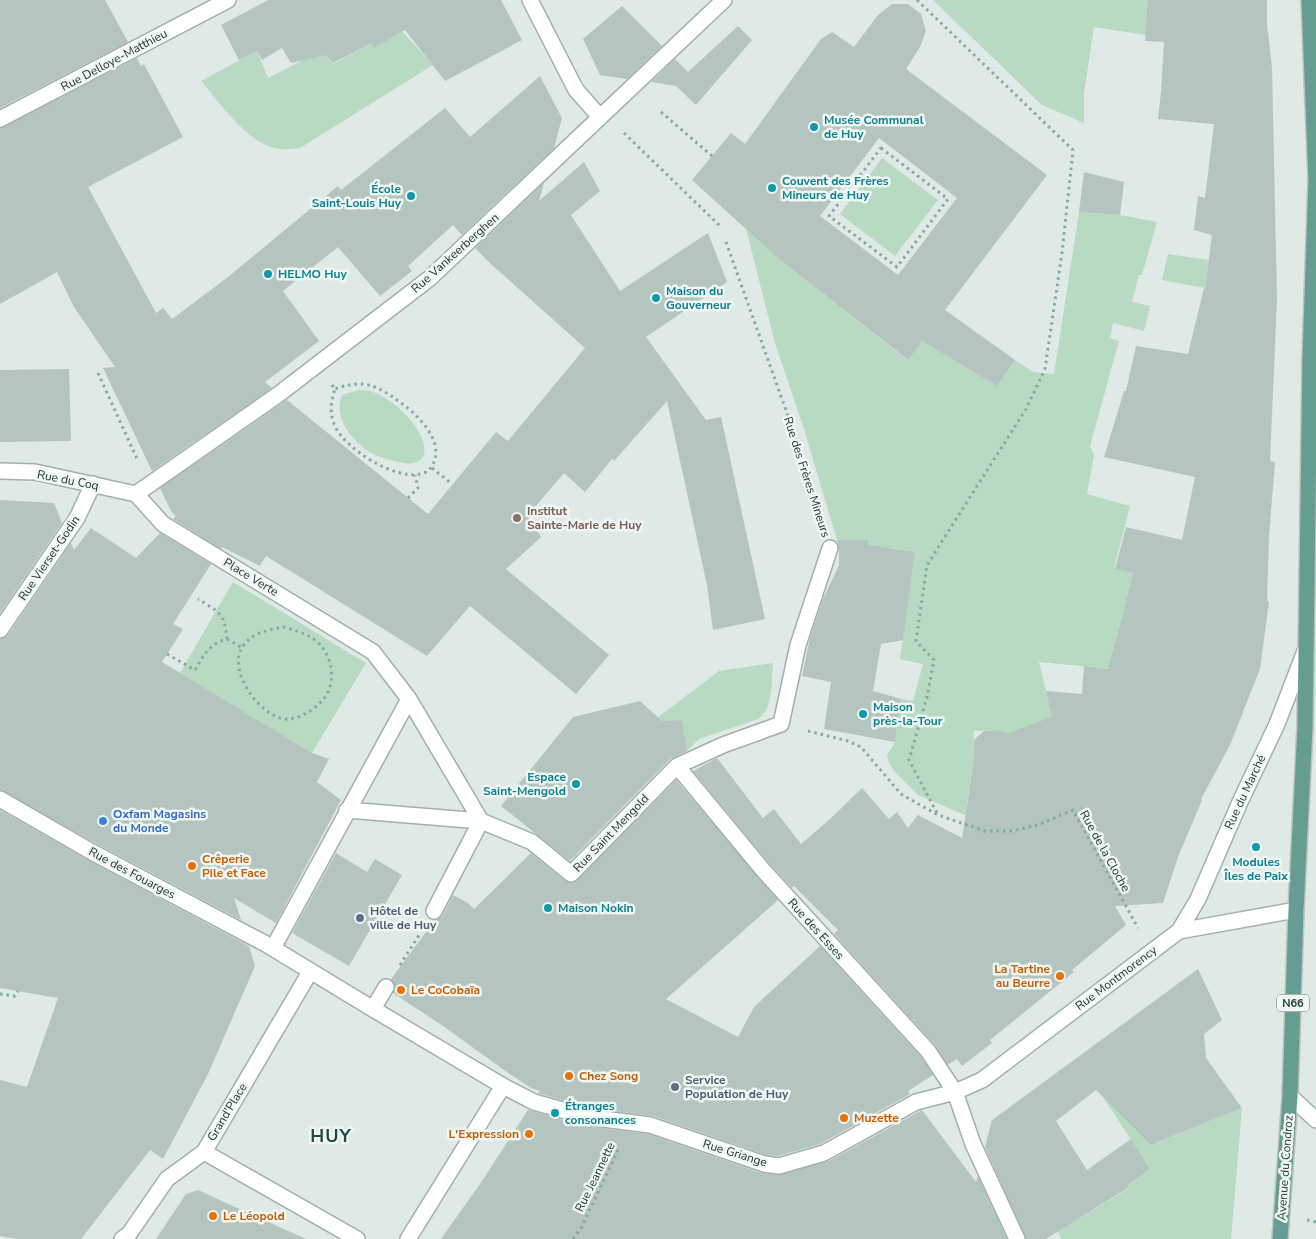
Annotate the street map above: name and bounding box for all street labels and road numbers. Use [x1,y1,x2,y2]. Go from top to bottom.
street label: Rue Delloye-Matthieu [58,25,170,95]
street label: Rue Vankeerberghen [408,209,502,297]
street label: Rue des Frères Mineurs [780,415,834,540]
street label: Rue du Coq [36,466,100,494]
street label: Rue Vierset-Godin [15,512,83,604]
street label: Place Verte [221,554,281,600]
street label: Rue du Marché [1221,752,1269,832]
street label: Rue Saint Mengold [570,791,652,875]
street label: Rue de la Cloche [1076,807,1134,895]
street label: Rue des Fouarges [86,843,178,903]
street label: Rue des Esses [784,895,848,963]
street label: Rue Montmorency [1072,942,1161,1014]
road number: N66 [1277,994,1309,1011]
street label: Grand'Place [203,1080,251,1144]
street label: Avenue du Condroz [1273,1115,1297,1221]
street label: Rue Griange [701,1136,769,1170]
street label: Rue Jeannette [571,1140,619,1214]

